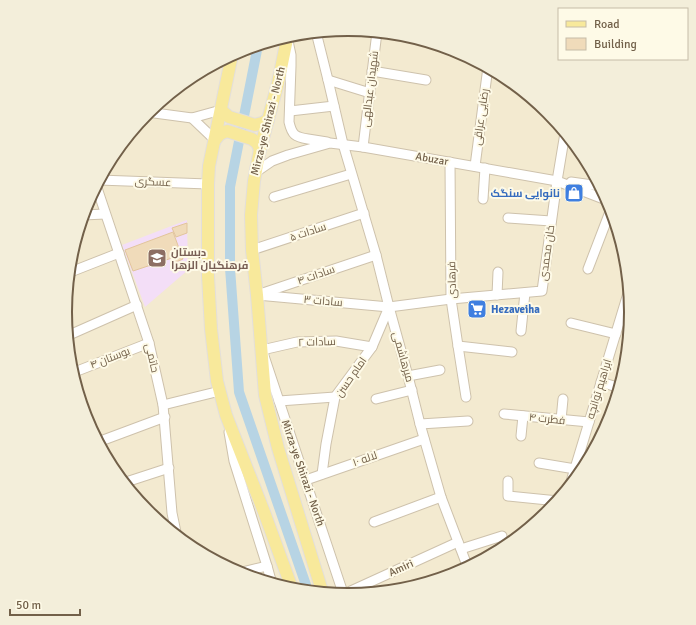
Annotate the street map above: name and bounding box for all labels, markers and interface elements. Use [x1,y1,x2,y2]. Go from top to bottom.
legend [558,8,688,60]
text: Road [594,17,620,32]
text: Building [594,37,637,52]
street label: شهیدان عبدالهی [359,50,381,128]
street label: Mirza-ye Shirazi - North [248,65,288,177]
street label: رضایی عراقی [471,88,491,146]
street label: Abuzar [415,150,449,168]
street label: عسگری [134,175,172,189]
shop icon: نانوایی سنگک [563,182,585,204]
place label: نانوایی سنگک [490,187,560,201]
street label: سادات ۵ [288,220,328,244]
street label: خان محمدی [537,224,557,282]
place label: دبستان فرهنگیان الزهرا [171,246,249,272]
school or university icon: دبستان فرهنگیان الزهرا [146,247,168,269]
street label: فرهادی [445,261,459,299]
street label: سادات ۴ [295,262,337,288]
street label: سادات ۳ [303,293,343,309]
supermarket icon: Hezaveiha [466,298,488,320]
place label: Hezaveiha [491,303,540,316]
street label: میرهاشمی [390,330,416,384]
street label: سادات ۲ [298,335,336,349]
street label: حاتمی [142,342,162,374]
street label: بوستان ۴ [88,344,132,372]
street label: امام حسن [333,355,370,400]
street label: ابراهیم توانچه [584,357,615,421]
street label: فطرت ۴ [528,411,566,427]
street label: Mirza-ye Shirazi - North [279,418,327,528]
street label: لاله ۱۰ [351,449,379,469]
street label: Amiri [387,557,415,579]
scale bar [10,591,80,617]
text: 50 m [16,598,41,613]

